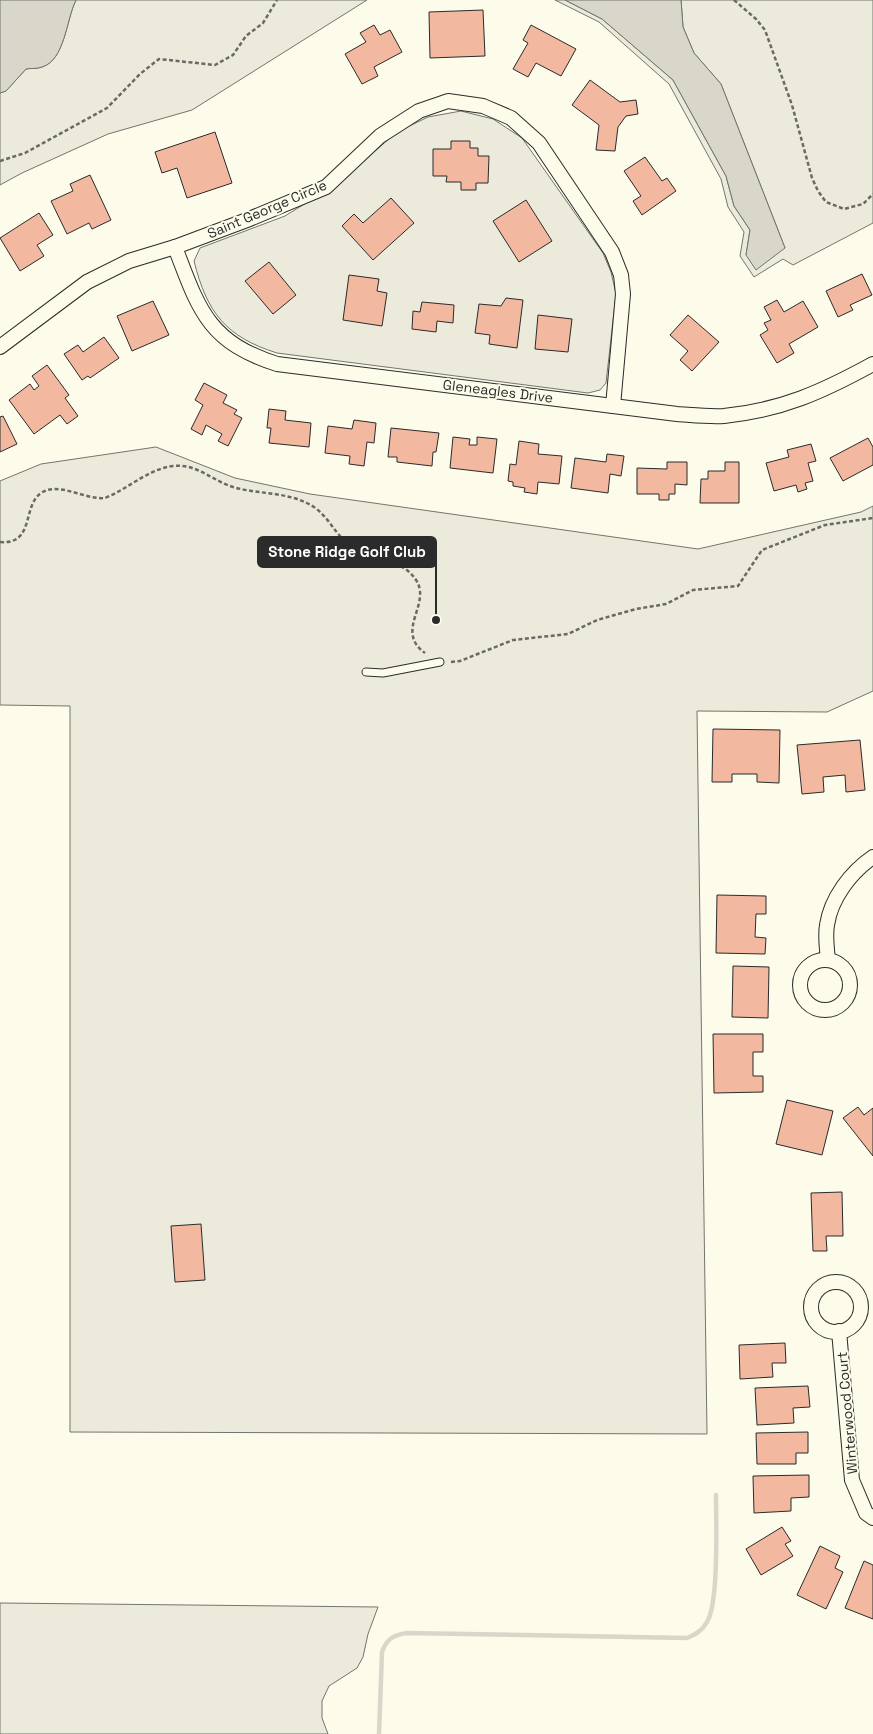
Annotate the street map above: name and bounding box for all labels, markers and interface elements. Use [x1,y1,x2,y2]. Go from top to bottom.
street label: Saint George Circle [205,176,329,242]
street label: Gleneagles Drive [442,375,554,407]
callout: Stone Ridge Golf Club [258,537,436,567]
text: Stone Ridge Golf Club [268,542,426,561]
street label: Winterwood Court [833,1351,861,1475]

